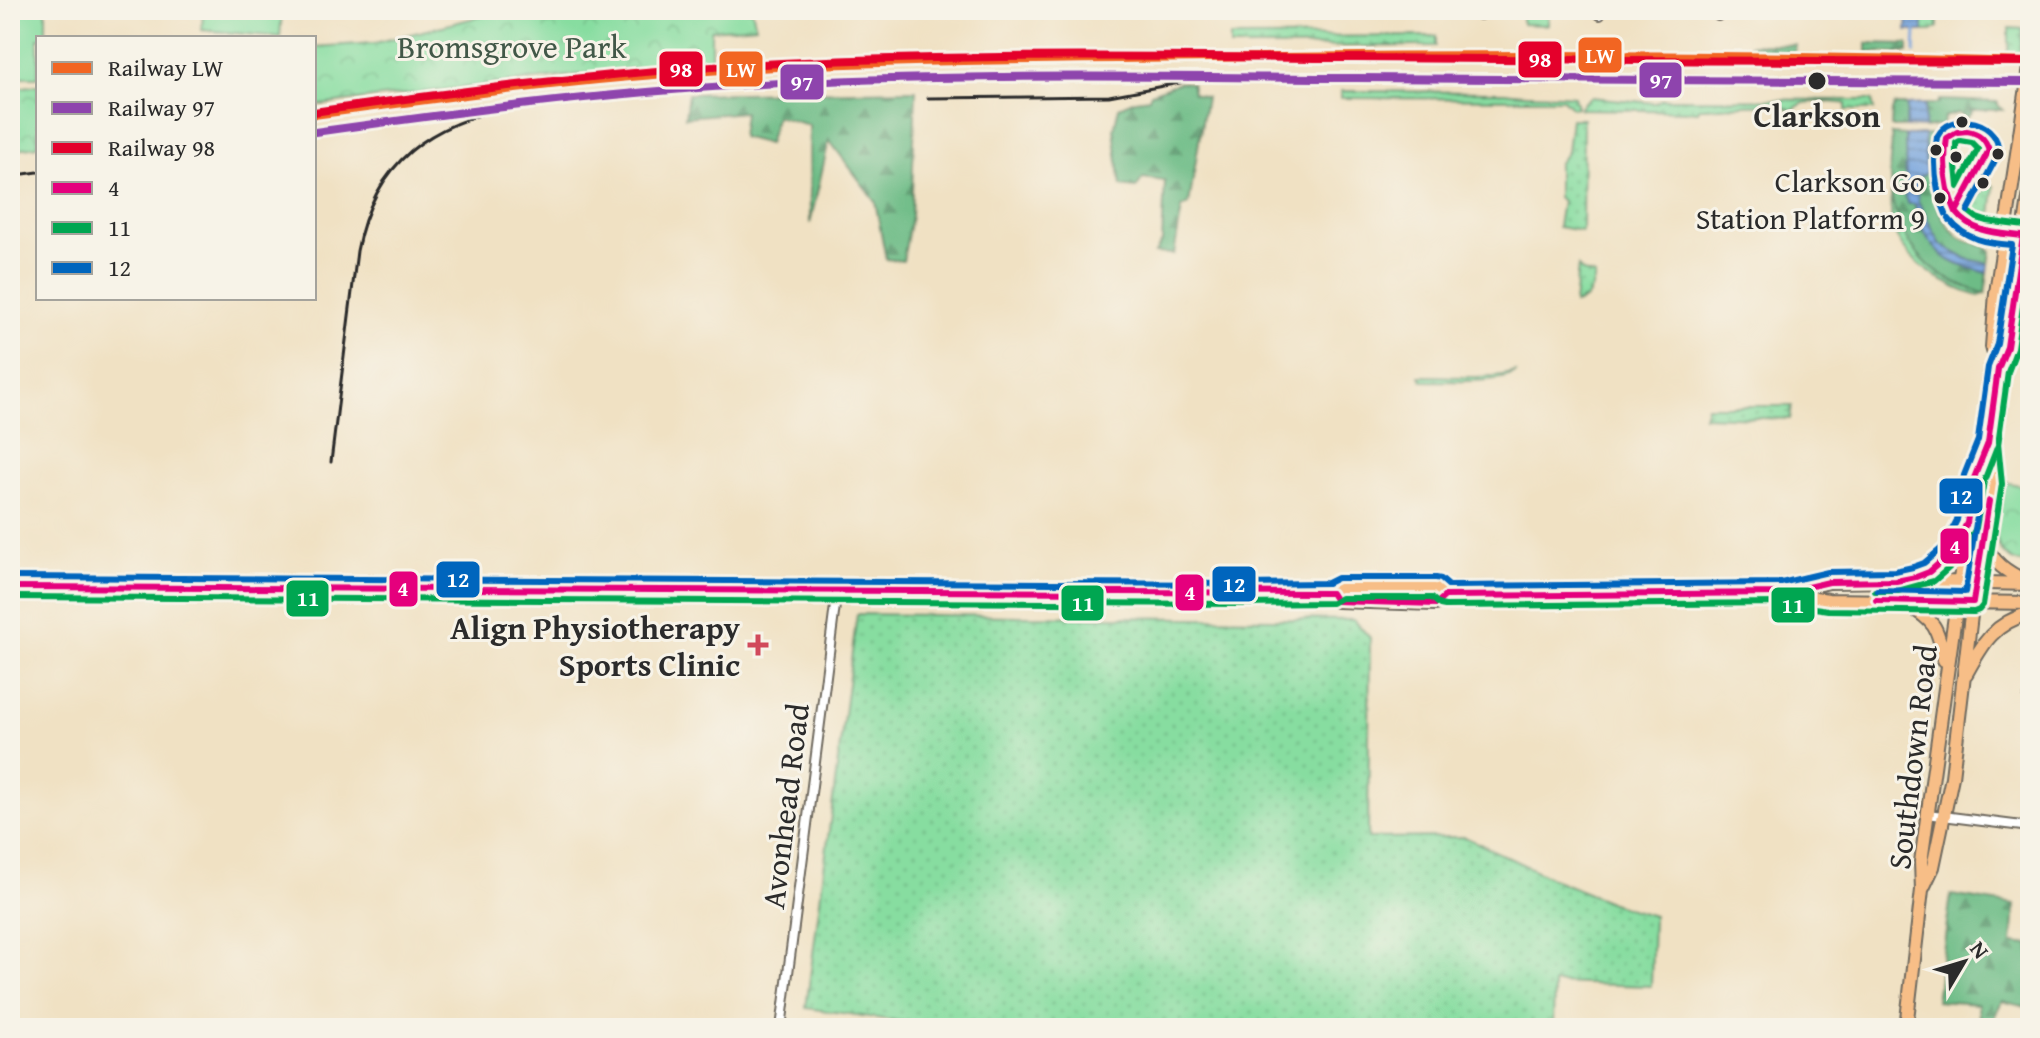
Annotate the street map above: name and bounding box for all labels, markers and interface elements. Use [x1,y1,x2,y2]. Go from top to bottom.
park label: Bromsgrove Park [397,23,627,70]
legend [36,36,316,300]
line badge: LW [1577,36,1623,74]
text: LW [1585,39,1615,71]
line badge: 98 [1517,40,1563,79]
text: 98 [1529,43,1551,75]
text: Railway LW [108,50,224,85]
line badge: 98 [658,50,704,88]
line badge: LW [718,50,764,88]
text: 98 [670,53,692,85]
text: LW [726,53,756,85]
line badge: 97 [1638,61,1683,99]
line badge: 97 [779,63,825,101]
text: 97 [1650,64,1672,96]
text: 97 [791,66,813,98]
marker: Clarkson [1806,70,1828,92]
text: Railway 97 [108,90,215,125]
place label: Clarkson [1754,92,1881,139]
unlabelled marker [1954,114,1970,130]
text: Railway 98 [108,130,215,165]
unlabelled marker [1928,142,1944,158]
unlabelled marker [1990,146,2006,162]
unlabelled marker [1948,149,1964,165]
place label: Clarkson Go Station Platform 9 [1696,159,1925,240]
text: 4 [108,170,120,205]
unlabelled marker [1975,175,1991,191]
marker: Clarkson Go Station Platform 9 [1932,190,1948,206]
text: 11 [108,210,131,245]
text: 12 [108,250,131,285]
line badge: 12 [1938,477,1984,515]
text: 12 [1950,480,1972,512]
line badge: 4 [1939,527,1970,565]
text: 4 [1949,530,1961,562]
line badge: 12 [435,560,481,599]
text: 12 [447,563,469,595]
line badge: 12 [1211,565,1257,603]
text: 12 [1223,568,1245,600]
line badge: 4 [388,570,419,608]
text: 4 [397,572,409,604]
line badge: 4 [1174,573,1205,612]
text: 4 [1184,576,1196,608]
line badge: 11 [285,579,330,618]
text: 11 [297,582,319,614]
line badge: 11 [1060,584,1105,622]
line badge: 11 [1770,586,1816,624]
text: 11 [1072,587,1094,619]
text: 11 [1782,589,1804,621]
place label: Align Physiotherapy Sports Clinic [450,604,741,688]
marker: Align Physiotherapy Sports Clinic [747,634,769,656]
street label: Southdown Road [1875,642,1949,872]
street label: Avonhead Road [749,701,821,911]
north arrow [1924,922,2004,1002]
text: N [1963,934,1997,966]

